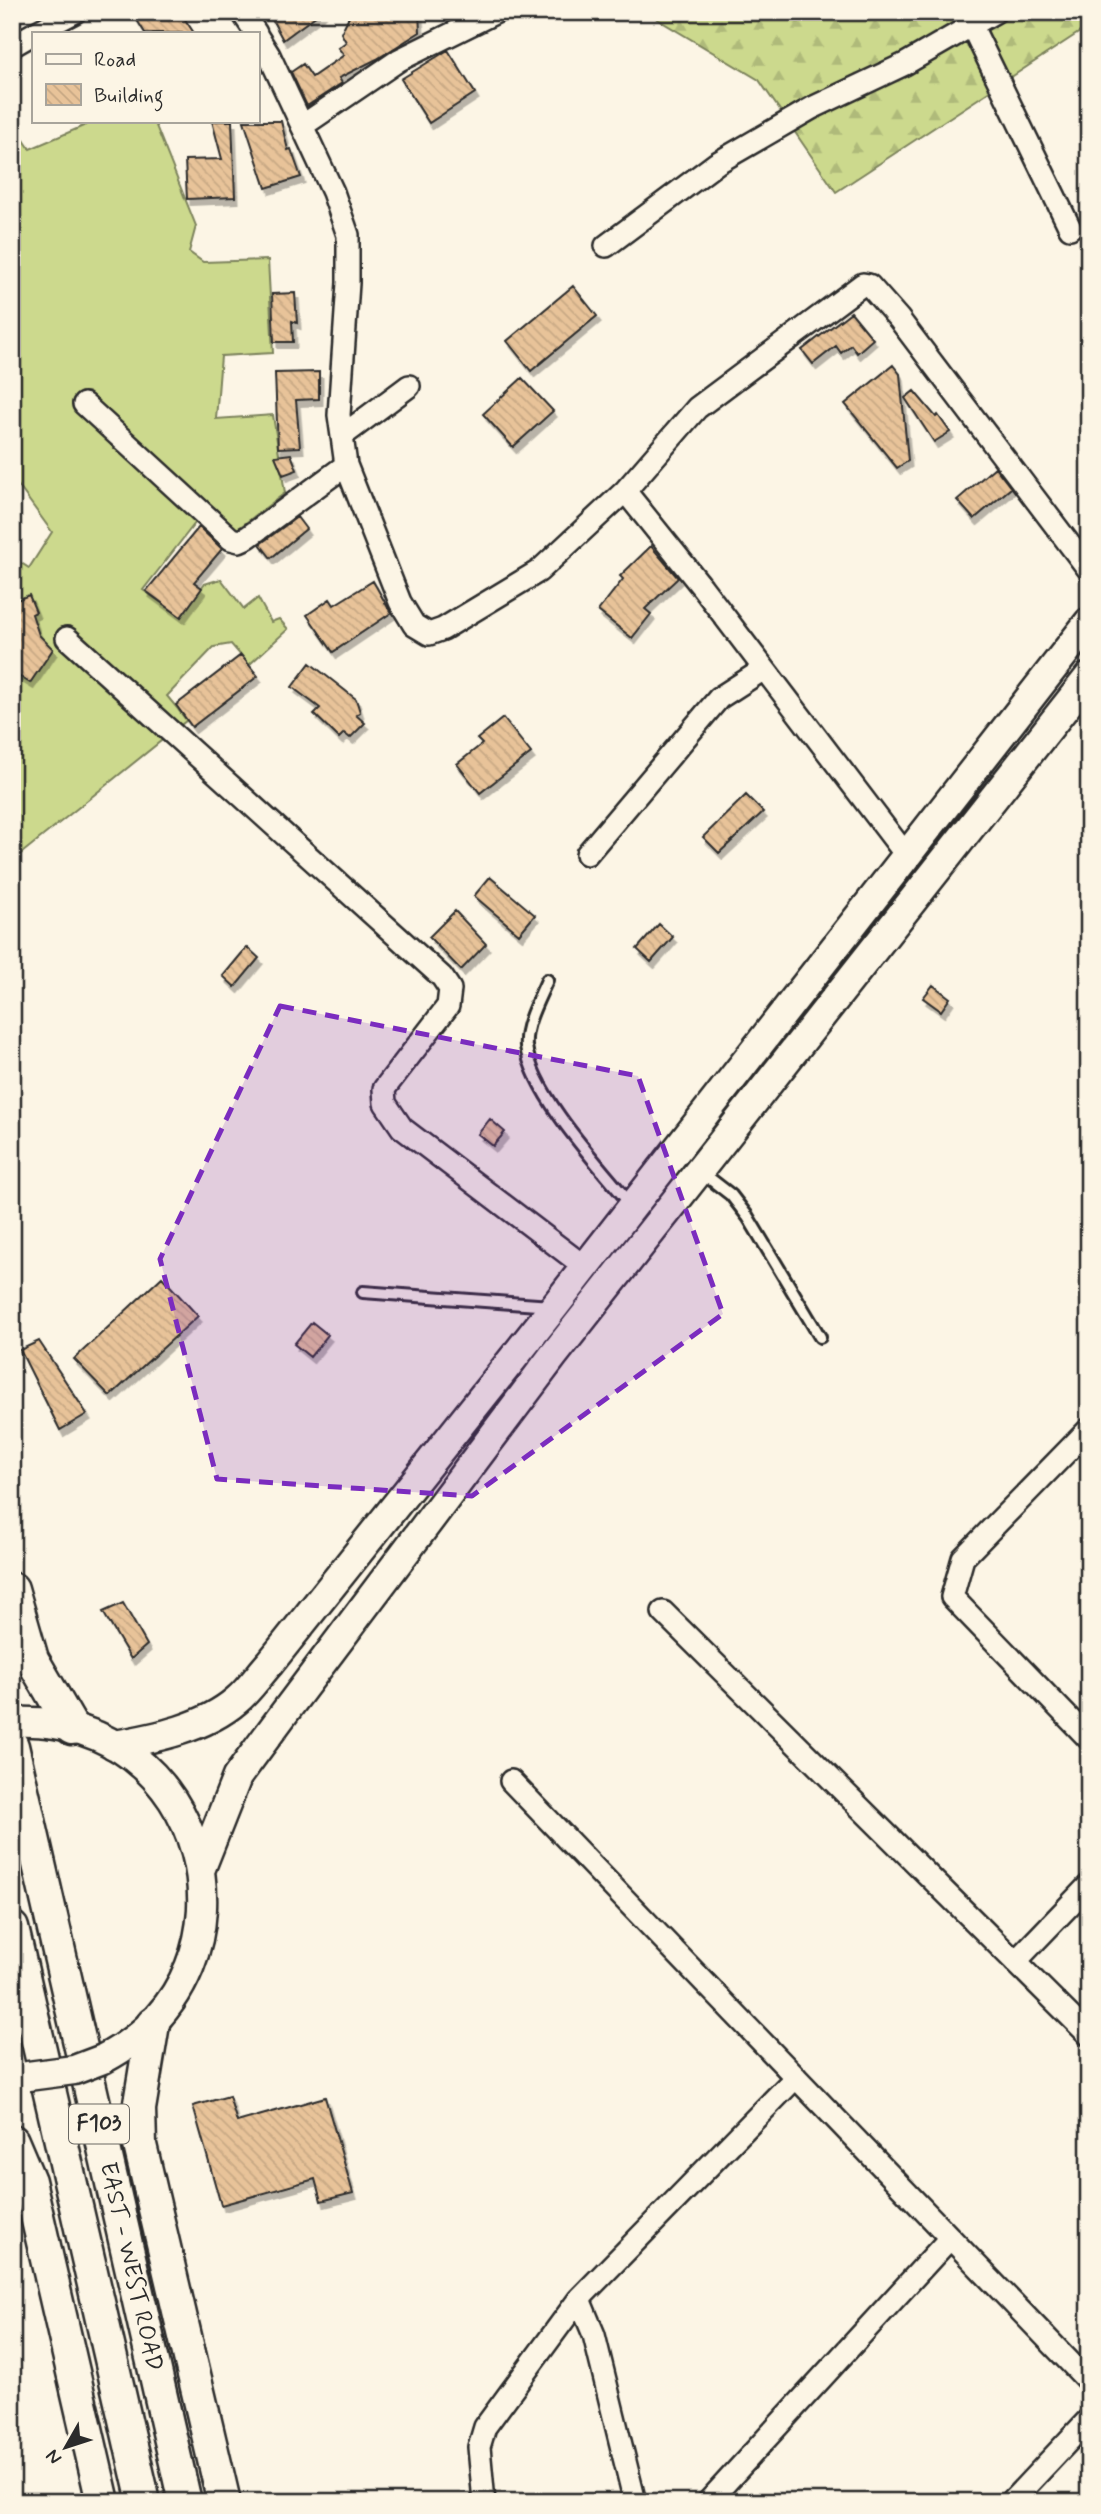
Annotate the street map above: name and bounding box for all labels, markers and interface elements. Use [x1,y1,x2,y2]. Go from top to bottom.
legend [32,32,259,122]
text: Road [94,46,136,74]
text: Building [94,82,164,112]
road number: F103 [69,2104,129,2144]
street label: EAST - WEST ROAD [92,2159,170,2374]
north arrow [32,2412,102,2482]
text: N [40,2444,68,2470]

